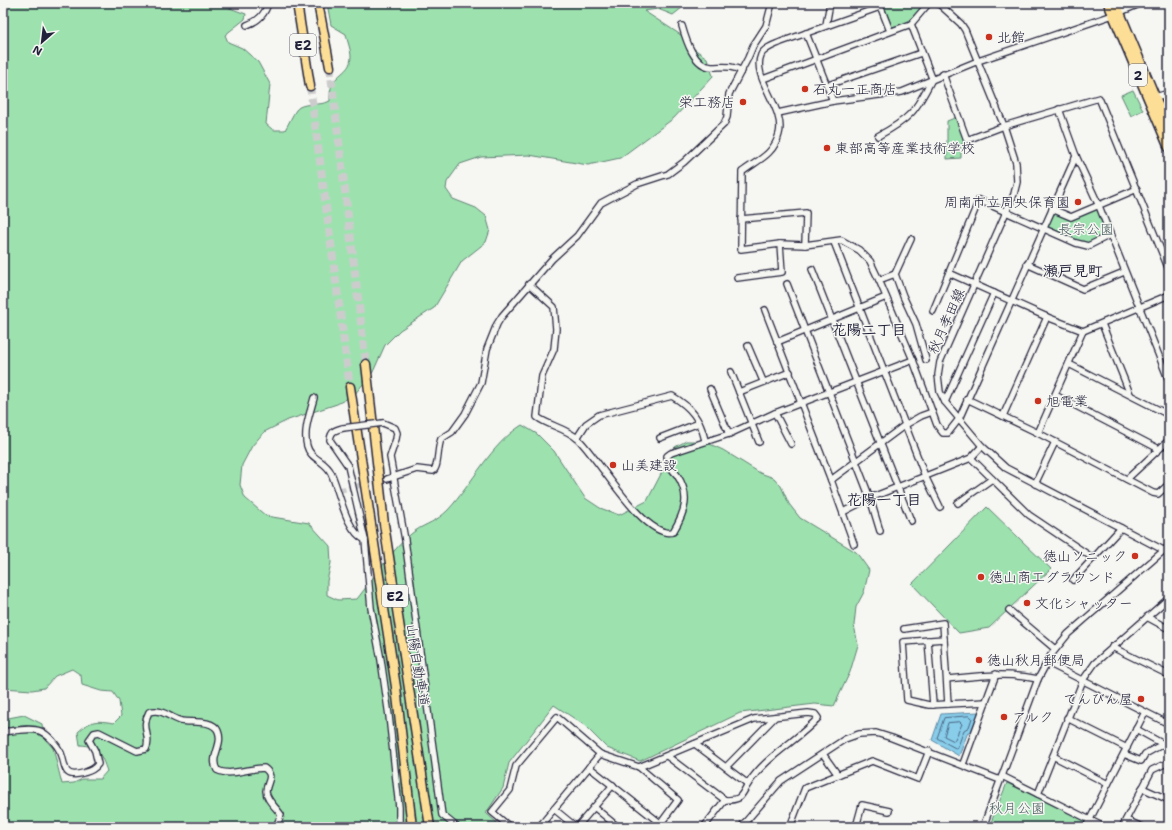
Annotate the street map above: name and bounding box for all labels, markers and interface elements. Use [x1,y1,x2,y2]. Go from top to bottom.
north arrow [22,22,62,62]
place label: 北館 [997,28,1025,46]
marker: 北館 [984,32,994,42]
road number: E2 [290,34,316,56]
text: N [30,42,45,59]
road number: 2 [1129,64,1147,86]
place label: 石丸一正商店 [813,80,897,98]
marker: 石丸一正商店 [800,84,810,94]
place label: 栄工務店 [679,93,735,111]
marker: 栄工務店 [738,97,748,107]
place label: 東部高等産業技術学校 [835,139,975,157]
marker: 東部高等産業技術学校 [822,143,832,153]
place label: 周南市立周央保育園 [944,193,1070,211]
marker: 周南市立周央保育園 [1073,197,1083,207]
park label: 長宗公園 [1058,220,1114,238]
district label: 瀬戸見町 [1043,261,1103,281]
street label: 秋月孝田線 [924,285,968,357]
district label: 花陽二丁目 [831,320,907,340]
place label: 旭電業 [1046,392,1088,410]
marker: 旭電業 [1033,396,1043,406]
place label: 山美建設 [621,456,677,474]
marker: 山美建設 [608,460,618,470]
district label: 花陽一丁目 [846,490,922,510]
place label: 徳山ソニック [1043,547,1127,565]
marker: 徳山ソニック [1130,551,1140,561]
place label: 徳山商工グラウンド [989,568,1115,586]
marker: 徳山商工グラウンド [976,572,986,582]
road number: E2 [382,585,408,607]
place label: 文化シャッター [1035,594,1133,612]
marker: 文化シャッター [1022,598,1032,608]
street label: 山陽自動車道 [403,622,433,708]
place label: 徳山秋月郵便局 [987,651,1085,669]
marker: 徳山秋月郵便局 [974,655,984,665]
place label: てんびん屋 [1063,690,1133,708]
marker: てんびん屋 [1136,694,1146,704]
place label: アルク [1012,708,1053,726]
marker: アルク [999,712,1009,722]
park label: 秋月公園 [989,799,1045,817]

